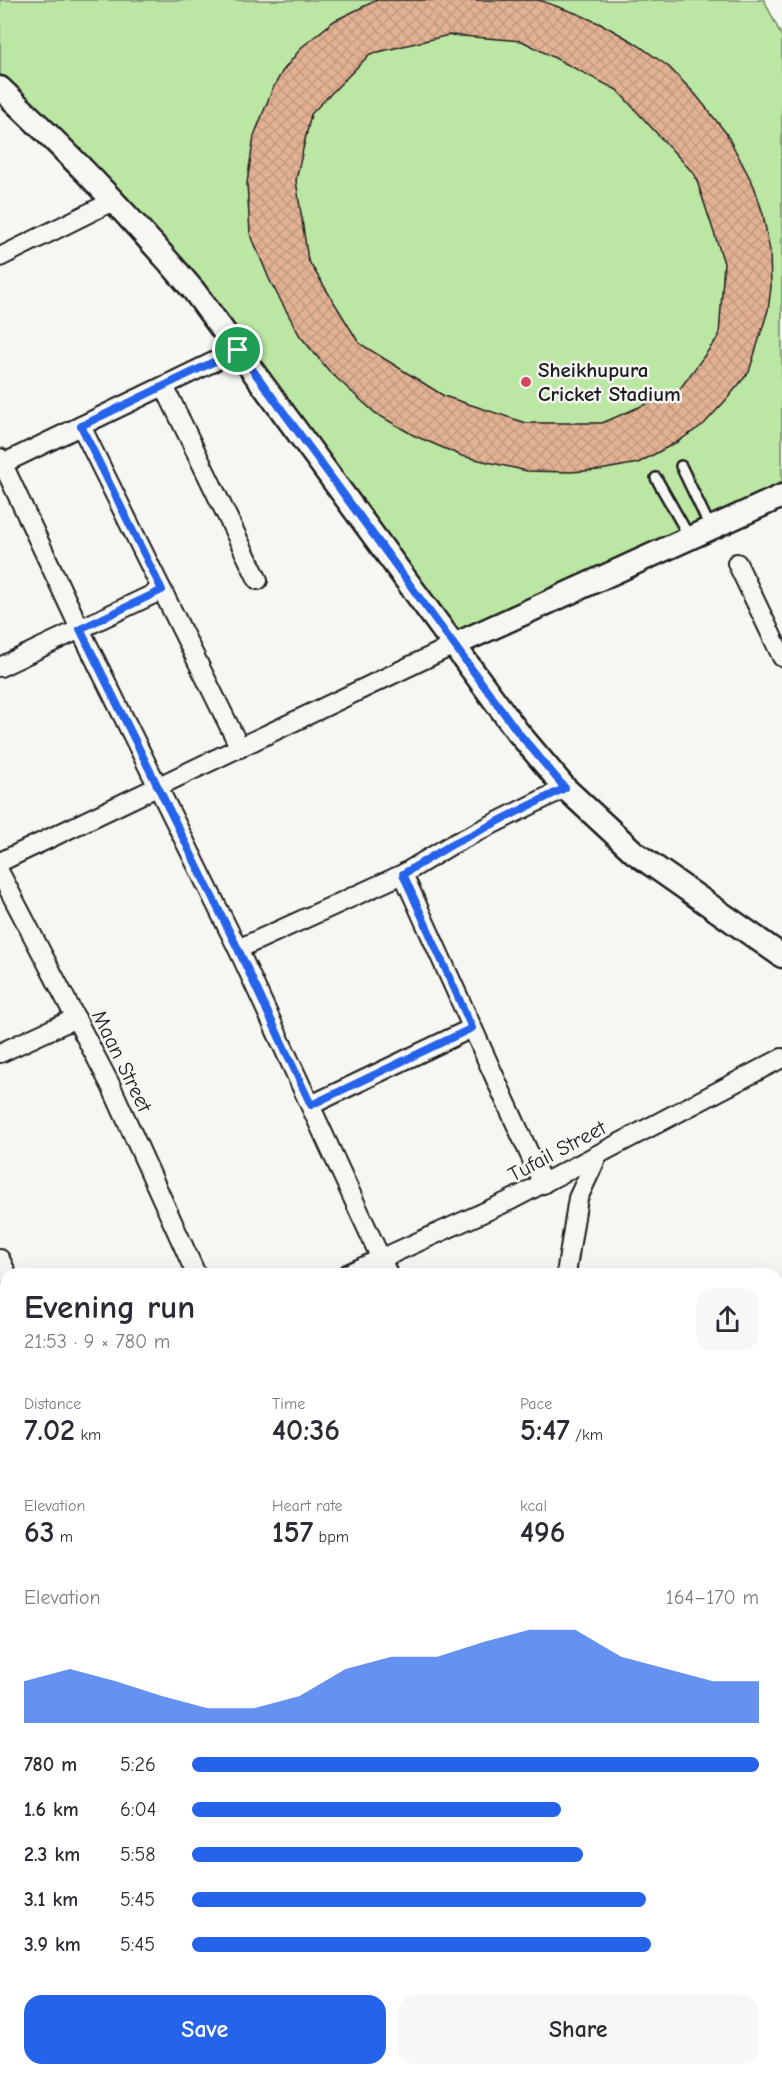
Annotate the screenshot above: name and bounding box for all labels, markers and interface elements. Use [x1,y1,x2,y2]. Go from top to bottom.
pin [212,324,263,375]
icon: arrive [221,333,254,366]
place label: Sheikhupura Cricket Stadium [538,358,681,406]
marker: Sheikhupura Cricket Stadium [519,375,533,389]
street label: Maan Street [87,1006,157,1117]
street label: Tufail Street [504,1115,611,1187]
text: Evening run [24,1288,195,1326]
button: share [696,1288,759,1351]
text: 21:53 · 9 × 780 m [24,1330,170,1353]
text: Distance [24,1395,81,1413]
text: Time [272,1395,305,1413]
text: Pace [520,1395,552,1413]
text: 7.02 [24,1413,75,1448]
text: 40:36 [272,1413,340,1448]
text: 5:47 [520,1413,570,1448]
text: km [75,1426,101,1444]
text: /km [570,1426,603,1444]
text: Elevation [24,1497,85,1515]
text: Heart rate [272,1497,343,1515]
text: kcal [520,1497,547,1515]
text: 63 [24,1515,54,1550]
text: 157 [272,1515,313,1550]
text: 496 [520,1515,565,1550]
text: m [54,1528,73,1546]
text: bpm [313,1528,349,1546]
text: Elevation [24,1586,101,1609]
text: 164–170 m [666,1586,759,1609]
text: 780 m [24,1753,77,1776]
text: 5:26 [120,1753,156,1776]
text: 1.6 km [24,1798,79,1821]
text: 6:04 [120,1798,156,1821]
text: 2.3 km [24,1843,80,1866]
text: 5:58 [120,1843,156,1866]
text: 3.1 km [24,1888,78,1911]
text: 5:45 [120,1888,155,1911]
text: 3.9 km [24,1933,81,1956]
text: 5:45 [120,1933,155,1956]
button: Save [24,1995,386,2064]
button: Share [398,1995,759,2064]

